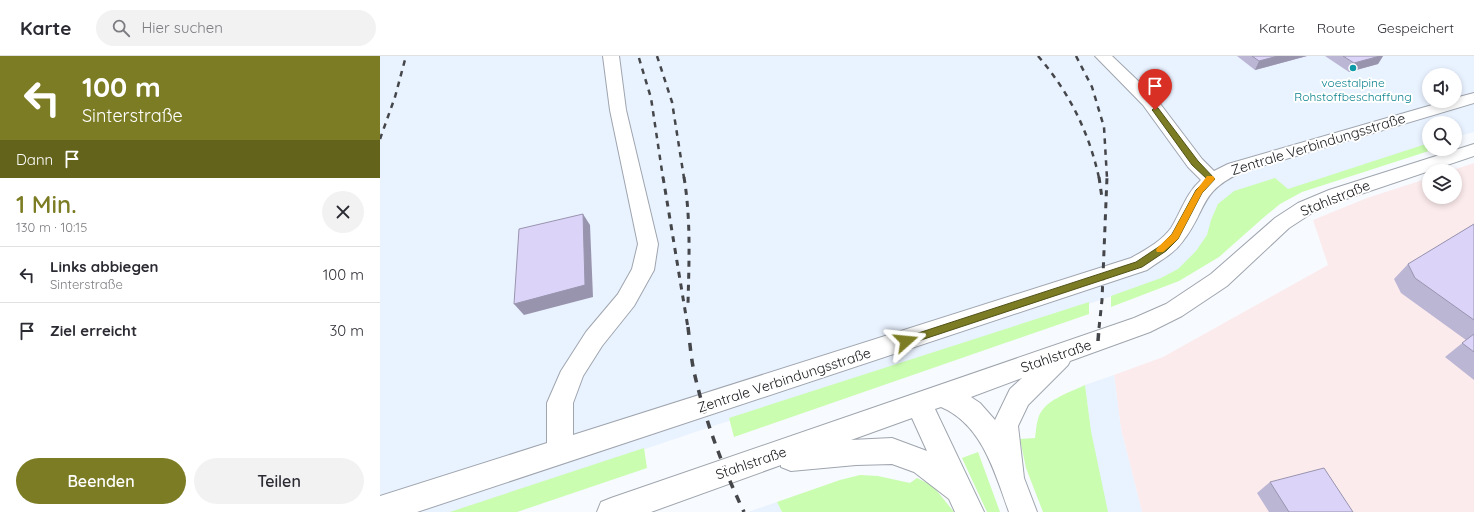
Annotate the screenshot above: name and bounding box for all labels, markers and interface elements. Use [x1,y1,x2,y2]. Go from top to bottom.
search box [96,10,376,46]
text: Karte [20,16,72,40]
icon: search [110,17,132,39]
text: Hier suchen [142,18,223,37]
text: Karte [1259,19,1295,37]
text: Route [1317,19,1355,37]
text: Gespeichert [1377,19,1454,37]
marker: voestalpine Rohstoffbeschaffung [1348,63,1358,73]
map controls [1422,68,1462,204]
button: sound [1422,68,1462,108]
text: 100 m [82,69,161,104]
pin [1138,69,1172,110]
icon: left [16,72,68,124]
icon: arrive [1144,75,1166,97]
place label: voestalpine Rohstoffbeschaffung [1294,75,1412,104]
text: Sinterstraße [82,104,183,127]
street label: Zentrale Verbindungsstraße [1229,109,1407,179]
button: search [1422,116,1462,156]
icon: arrive [61,148,83,170]
text: Dann [16,150,53,169]
button: layers [1422,164,1462,204]
street label: Stahlstraße [1297,176,1373,220]
text: 1 Min. [16,189,77,219]
button: close [322,191,364,233]
text: 130 m · 10:15 [16,219,87,235]
text: Links abbiegen [50,257,158,276]
icon: left [16,264,38,286]
text: 100 m [323,265,364,284]
text: Sinterstraße [50,276,123,292]
icon: arrive [16,320,38,342]
position arrow [885,320,927,362]
text: Ziel erreicht [50,321,137,340]
text: 30 m [329,321,364,340]
street label: Stahlstraße [1018,335,1094,377]
street label: Zentrale Verbindungsstraße [695,343,873,417]
street label: Stahlstraße [713,442,789,484]
button: Beenden [16,458,186,504]
button: Teilen [194,458,364,504]

